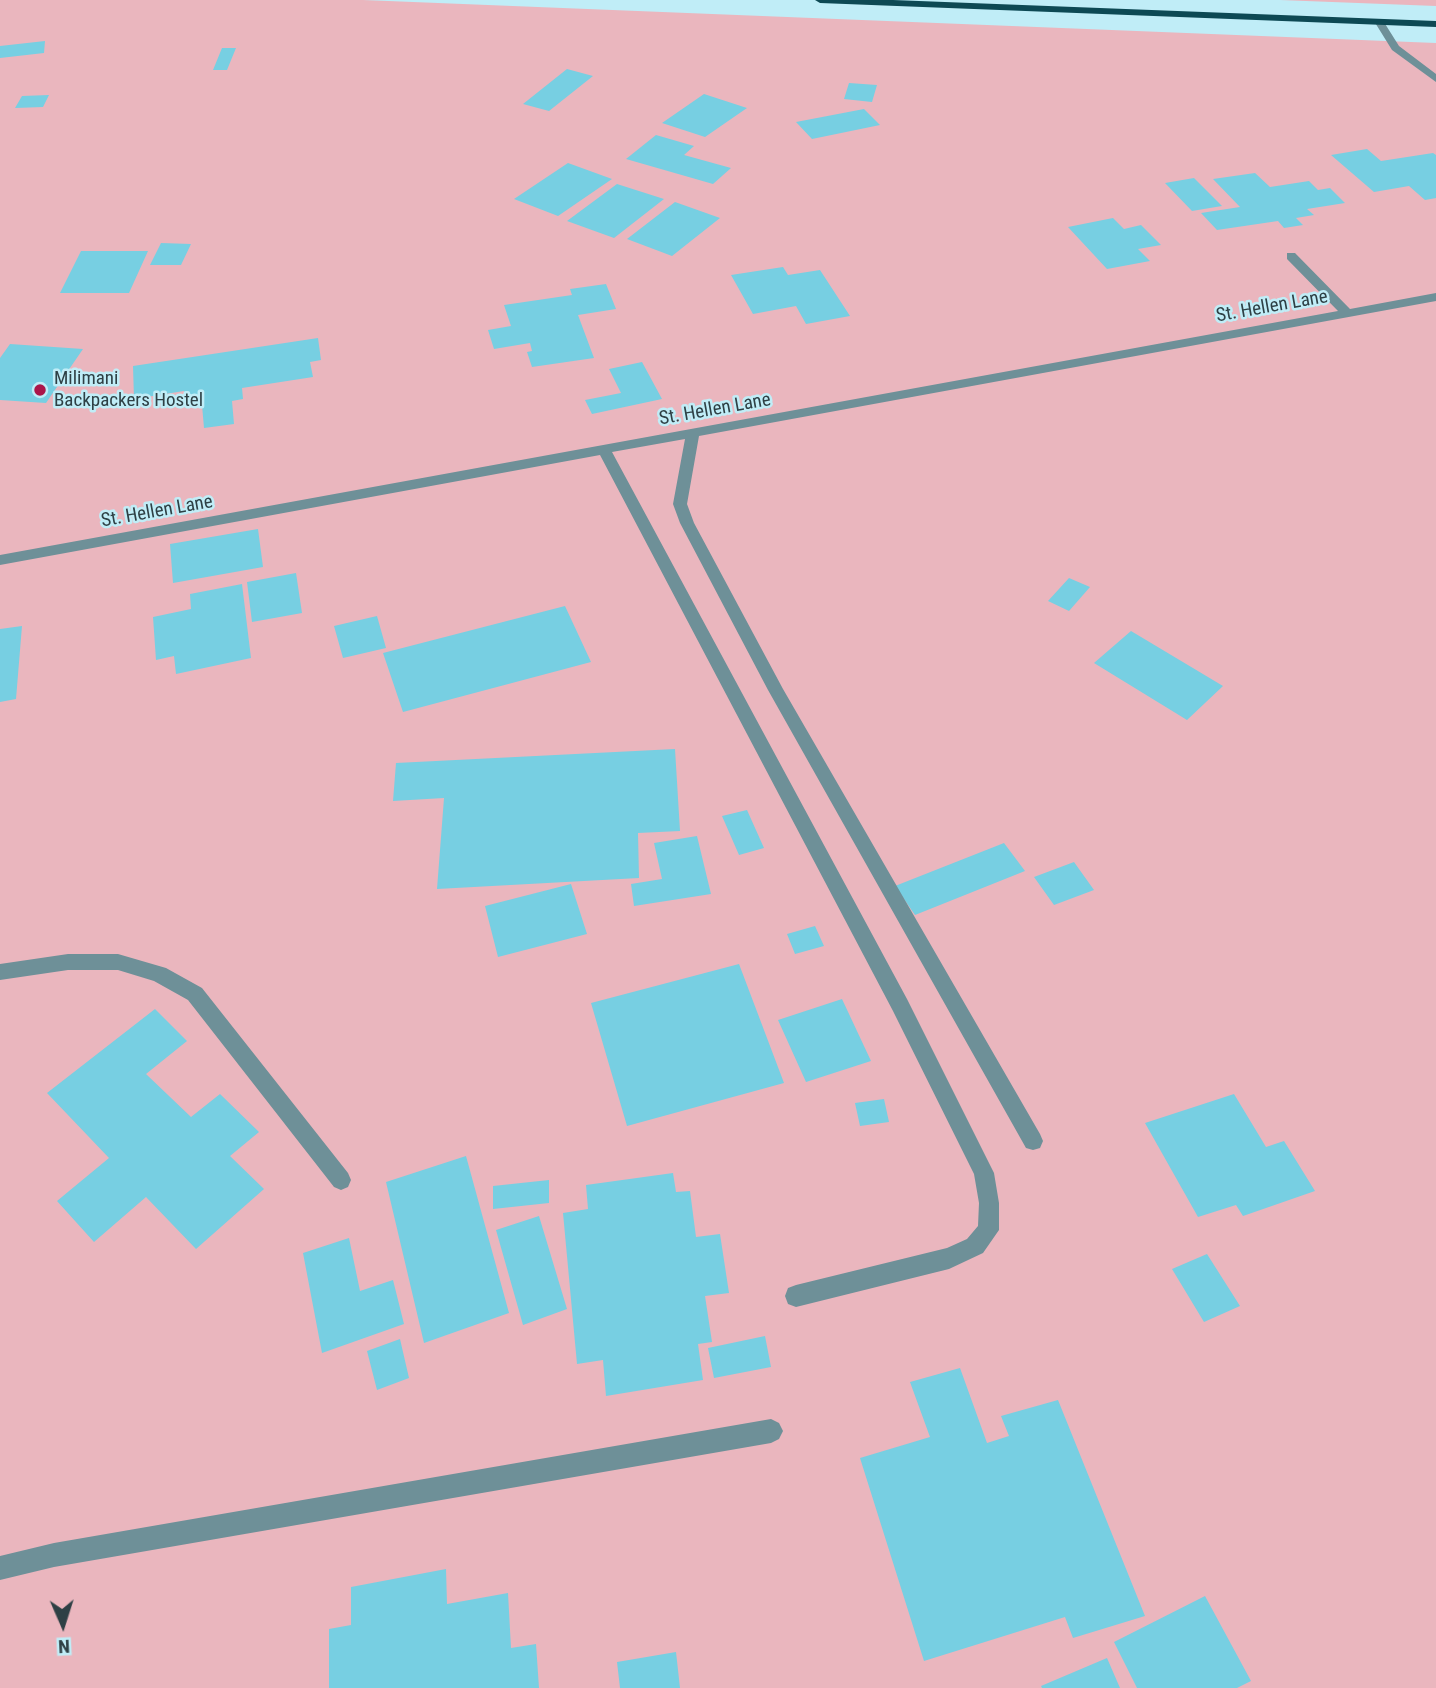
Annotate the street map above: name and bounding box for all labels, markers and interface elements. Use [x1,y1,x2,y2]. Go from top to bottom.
street label: St. Hellen Lane [1214,286,1330,328]
place label: Milimani Backpackers Hostel [54,368,203,412]
marker: Milimani Backpackers Hostel [32,382,48,398]
street label: St. Hellen Lane [657,389,773,431]
street label: St. Hellen Lane [99,491,215,533]
north arrow [28,1590,98,1660]
text: N [58,1635,71,1658]

